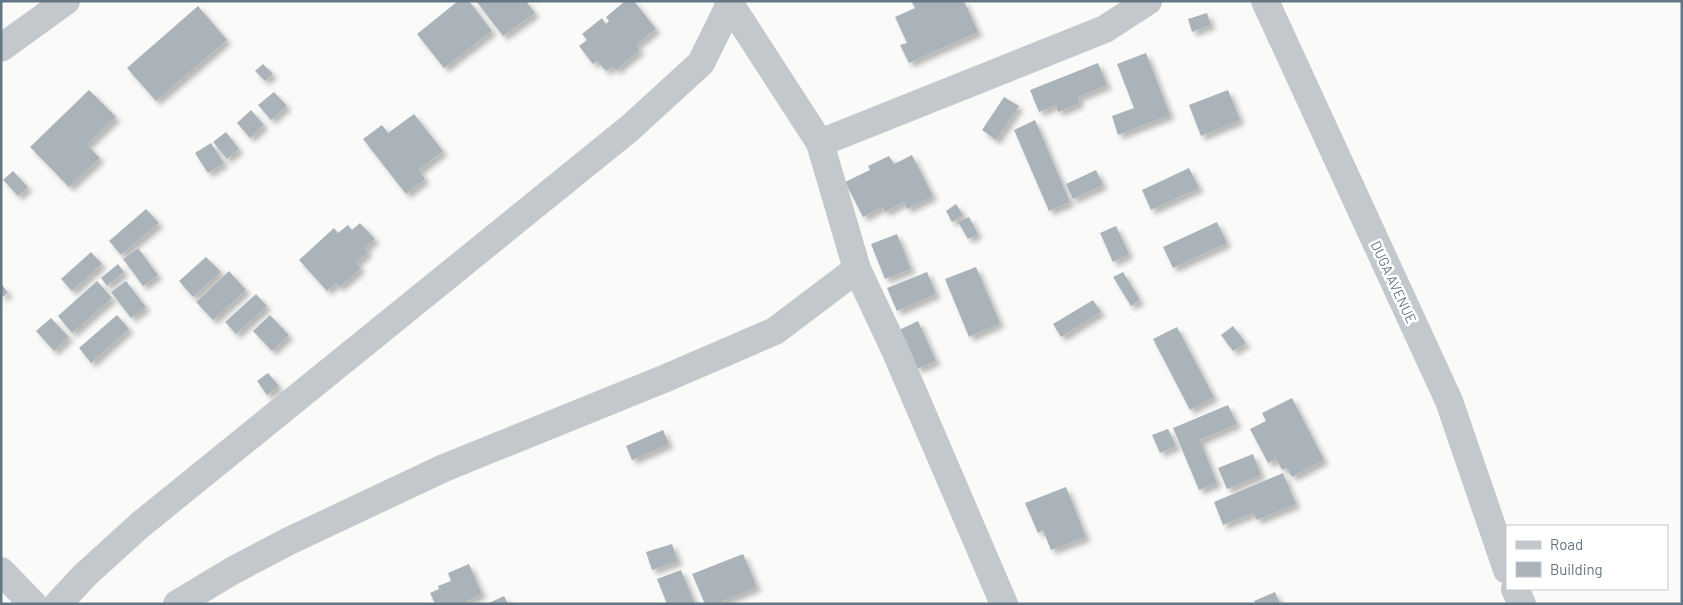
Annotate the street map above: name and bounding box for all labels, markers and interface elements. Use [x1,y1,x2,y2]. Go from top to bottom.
street label: DUGA AVENUE [1368,238,1420,326]
legend [1506,525,1668,590]
text: Road [1550,535,1583,553]
text: Building [1550,560,1603,578]

